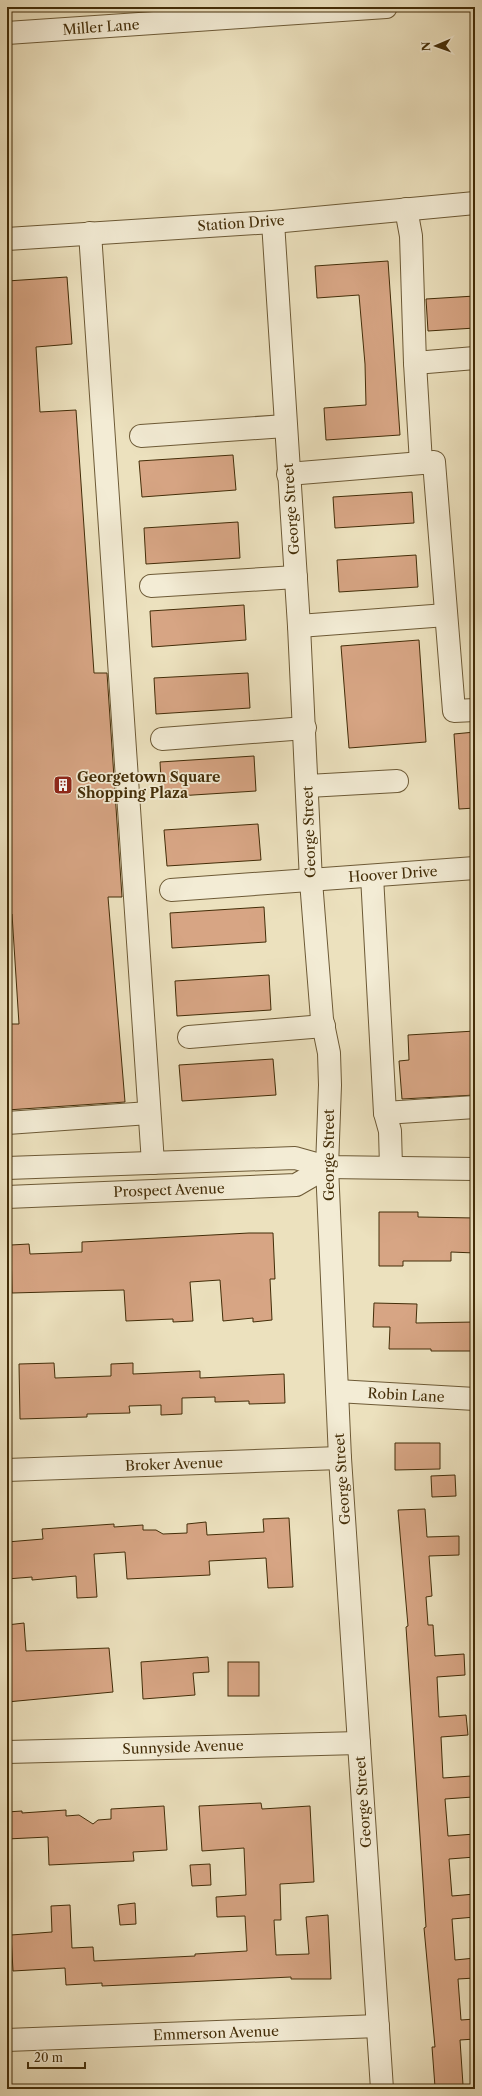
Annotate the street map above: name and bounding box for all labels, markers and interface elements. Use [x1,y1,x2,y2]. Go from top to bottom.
street label: Miller Lane [62,15,140,39]
north arrow [416,26,456,66]
text: N [419,41,433,51]
street label: Station Drive [197,211,285,235]
street label: George Street [279,462,303,556]
place label: Georgetown Square Shopping Plaza [77,768,220,802]
building icon: Georgetown Square Shopping Plaza [52,774,74,796]
street label: George Street [298,786,320,878]
street label: Hoover Drive [348,862,438,886]
street label: George Street [320,1109,338,1201]
street label: Prospect Avenue [113,1179,225,1201]
street label: Robin Lane [367,1384,445,1406]
street label: George Street [330,1432,354,1526]
street label: Broker Avenue [125,1453,223,1475]
street label: Sunnyside Avenue [122,1736,244,1758]
street label: George Street [351,1755,375,1849]
street label: Emmerson Avenue [153,2022,279,2044]
scale bar [28,2044,85,2070]
text: 20 m [34,2050,63,2065]

